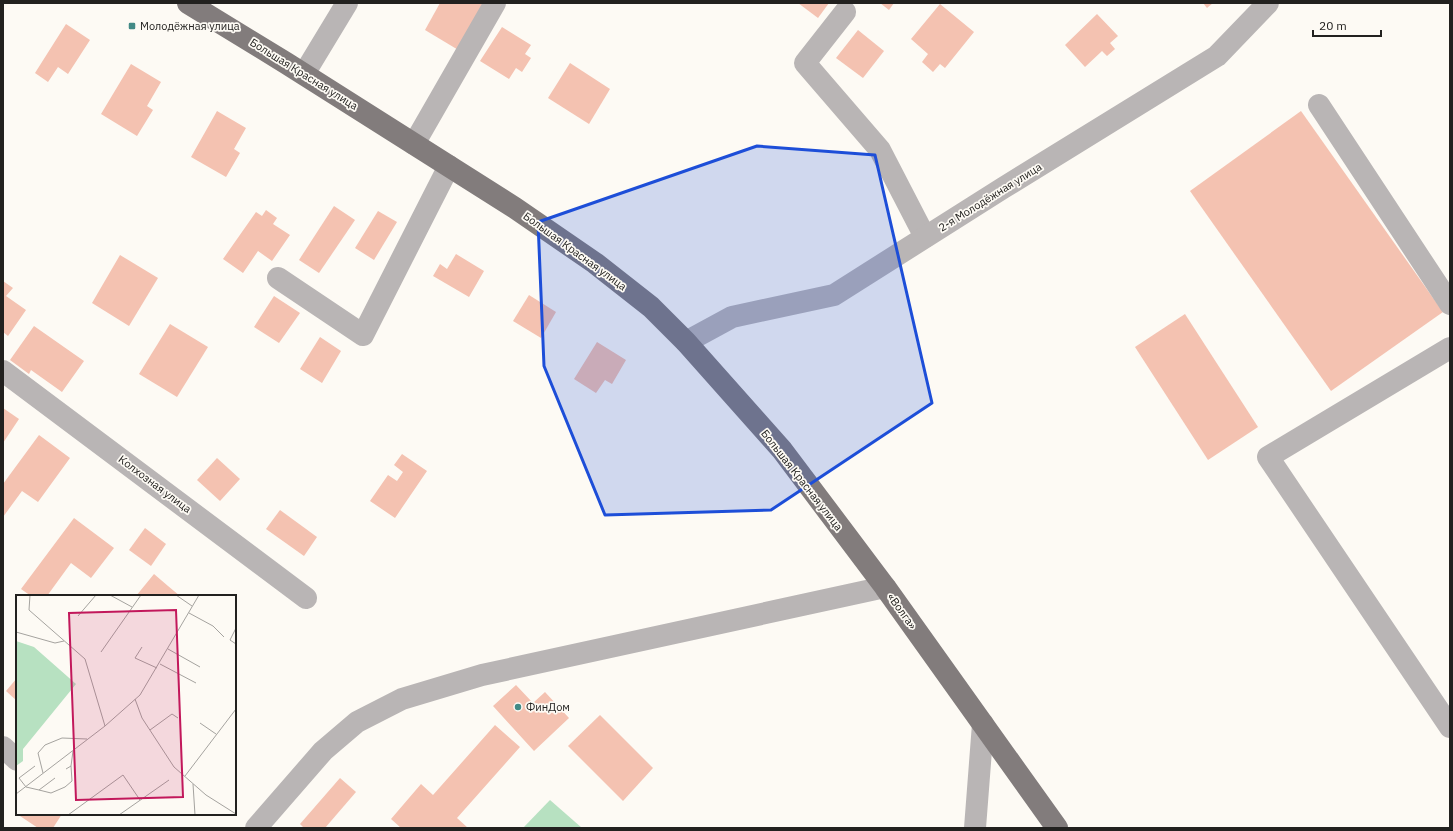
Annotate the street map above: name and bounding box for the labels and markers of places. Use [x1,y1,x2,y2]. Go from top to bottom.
place label: Молодёжная улица [140,19,240,33]
marker: Молодёжная улица [127,21,137,31]
place label: ФинДом [526,700,570,714]
marker: ФинДом [513,702,523,712]

